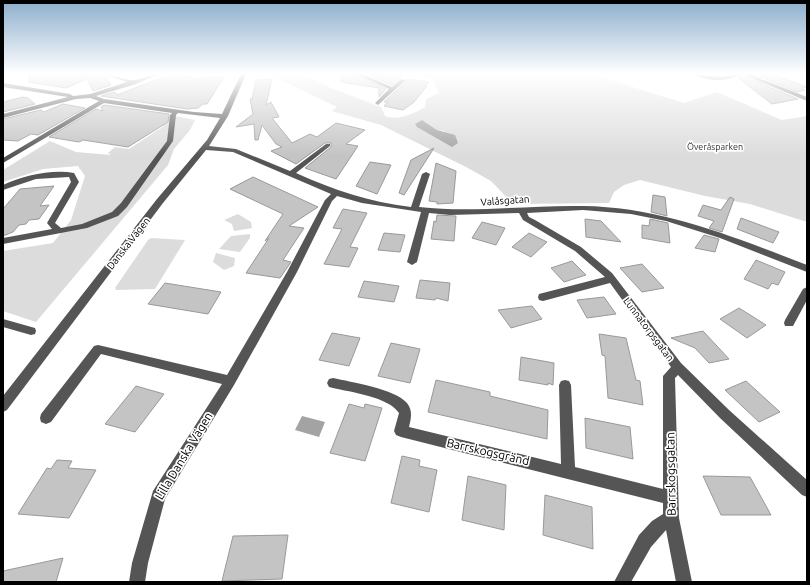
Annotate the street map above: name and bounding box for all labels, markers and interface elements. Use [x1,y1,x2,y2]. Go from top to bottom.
park label: Överåsparken [687,142,743,152]
street label: Valåsgatan [480,193,530,208]
street label: Danska Vägen [105,215,152,272]
street label: Lunnatorpsgatan [621,295,676,363]
street label: Lilla Danska Vägen [152,410,215,502]
street label: Barrskogsgatan [663,432,678,516]
street label: Barrskogsgränd [445,436,531,467]

